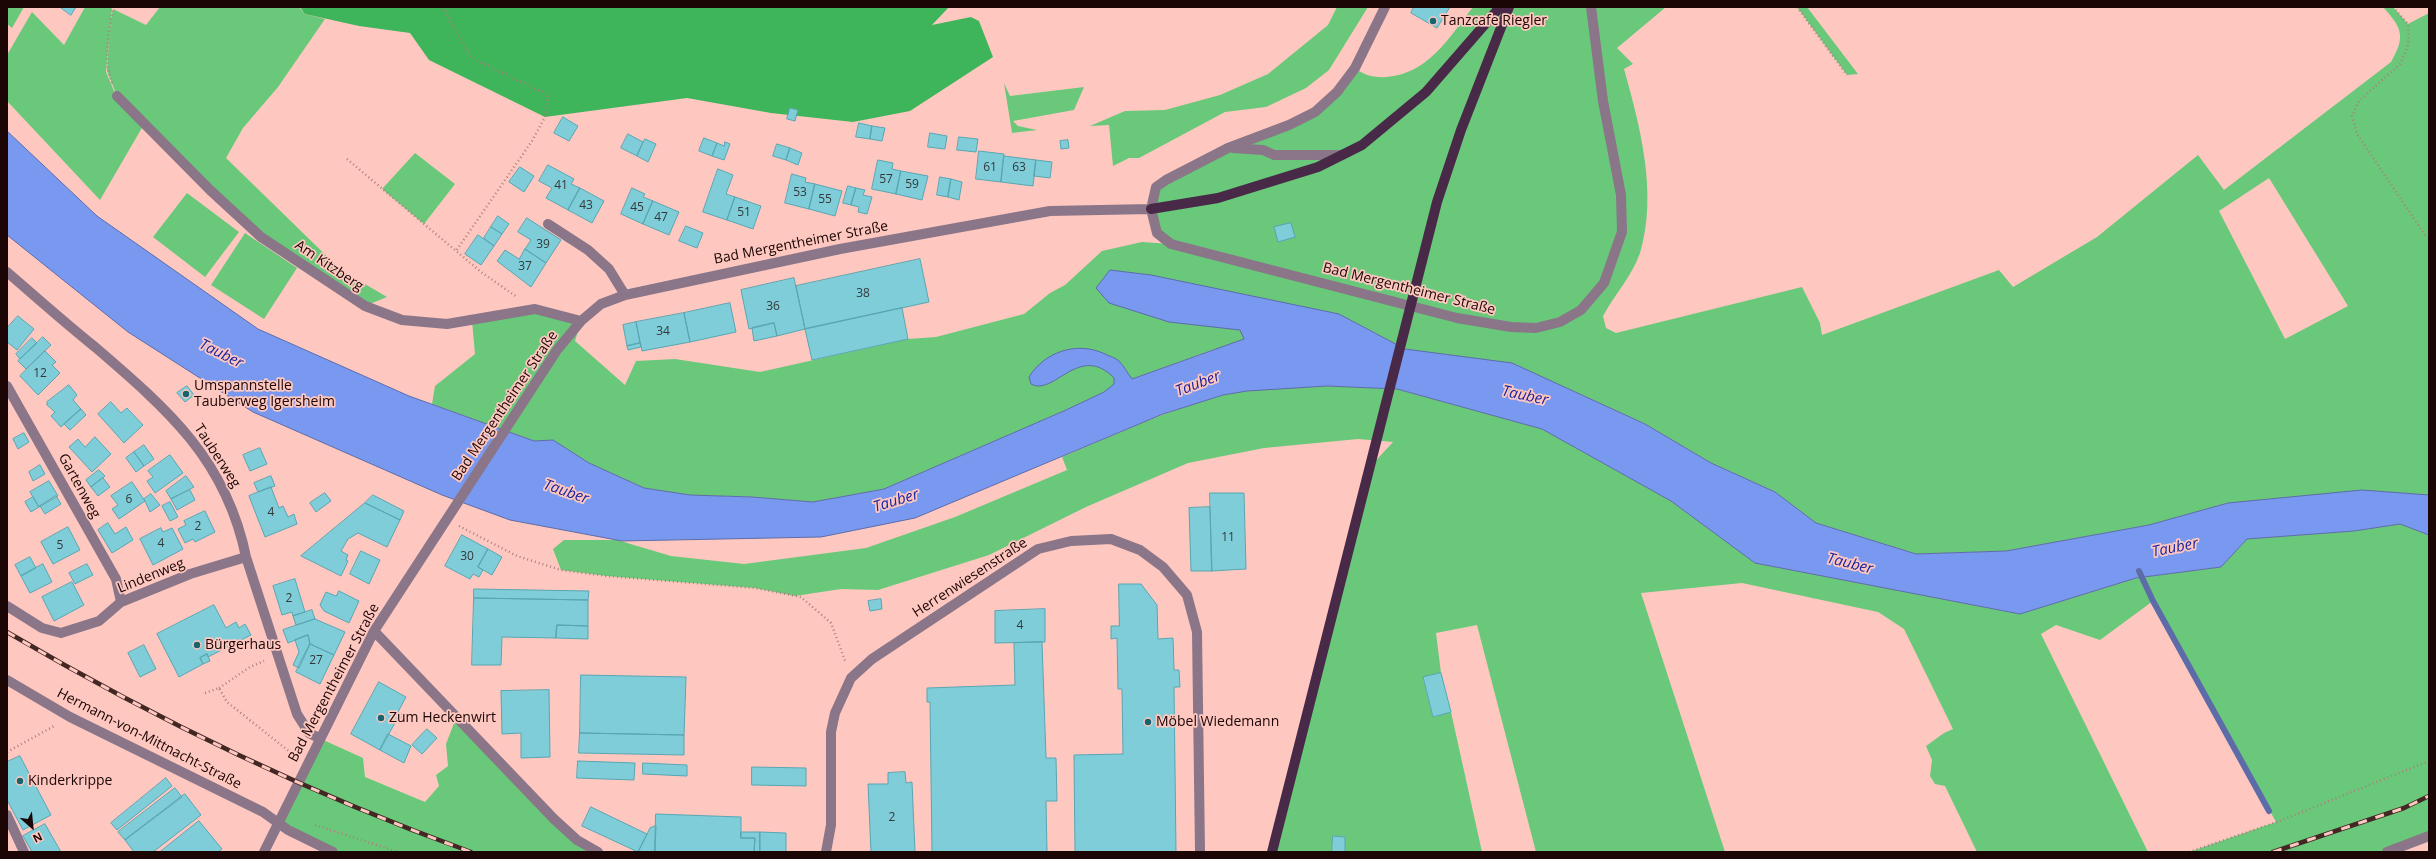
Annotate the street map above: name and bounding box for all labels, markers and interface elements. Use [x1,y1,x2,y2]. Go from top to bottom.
place label: Tanzcafe Riegler [1441,13,1547,29]
marker: Tanzcafe Riegler [1428,16,1438,26]
house number: 61 [983,161,997,175]
house number: 63 [1012,161,1026,175]
house number: 57 [879,173,893,187]
house number: 59 [905,178,919,192]
house number: 41 [554,179,568,193]
house number: 53 [793,186,807,200]
house number: 55 [818,193,832,207]
house number: 43 [579,199,593,213]
house number: 45 [630,201,644,215]
house number: 51 [737,206,751,220]
house number: 47 [654,211,668,225]
street label: Bad Mergentheimer Straße [712,218,890,268]
street label: Am Kitzberg [292,237,366,295]
house number: 39 [536,238,550,252]
street label: Bad Mergentheimer Straße [1321,259,1497,319]
house number: 37 [518,260,532,274]
house number: 38 [856,287,870,301]
house number: 36 [766,300,780,314]
house number: 34 [656,325,670,339]
street label: Bad Mergentheimer Straße [449,328,561,484]
water label: Tauber [196,336,246,372]
house number: 12 [33,367,47,381]
water label: Tauber [1173,367,1223,401]
place label: Umspannstelle Tauberweg Igersheim [194,378,335,410]
water label: Tauber [1500,382,1550,410]
marker: Umspannstelle Tauberweg Igersheim [181,389,191,399]
street label: Tauberweg [190,421,244,491]
street label: Gartenweg [54,451,104,521]
water label: Tauber [541,476,591,508]
water label: Tauber [871,486,921,516]
house number: 6 [126,493,132,507]
house number: 4 [268,506,274,520]
house number: 2 [195,520,201,534]
house number: 11 [1221,531,1235,545]
street label: Herrenwiesenstraße [910,535,1030,621]
water label: Tauber [2150,535,2200,561]
house number: 4 [158,537,164,551]
house number: 5 [57,539,63,553]
house number: 30 [460,550,474,564]
water label: Tauber [1825,550,1875,578]
street label: Lindenweg [115,555,187,597]
house number: 2 [286,592,292,606]
street label: Bad Mergentheimer Straße [285,601,383,765]
house number: 4 [1017,619,1023,633]
place label: Bürgerhaus [205,637,281,653]
marker: Bürgerhaus [192,640,202,650]
house number: 27 [309,654,323,668]
street label: Hermann-von-Mittnacht-Straße [54,685,244,793]
place label: Zum Heckenwirt [389,710,496,726]
marker: Zum Heckenwirt [376,713,386,723]
place label: Möbel Wiedemann [1156,714,1279,730]
marker: Möbel Wiedemann [1143,717,1153,727]
place label: Kinderkrippe [28,773,112,789]
marker: Kinderkrippe [15,776,25,786]
north arrow [12,807,52,847]
house number: 2 [889,811,895,825]
text: N [30,829,45,847]

